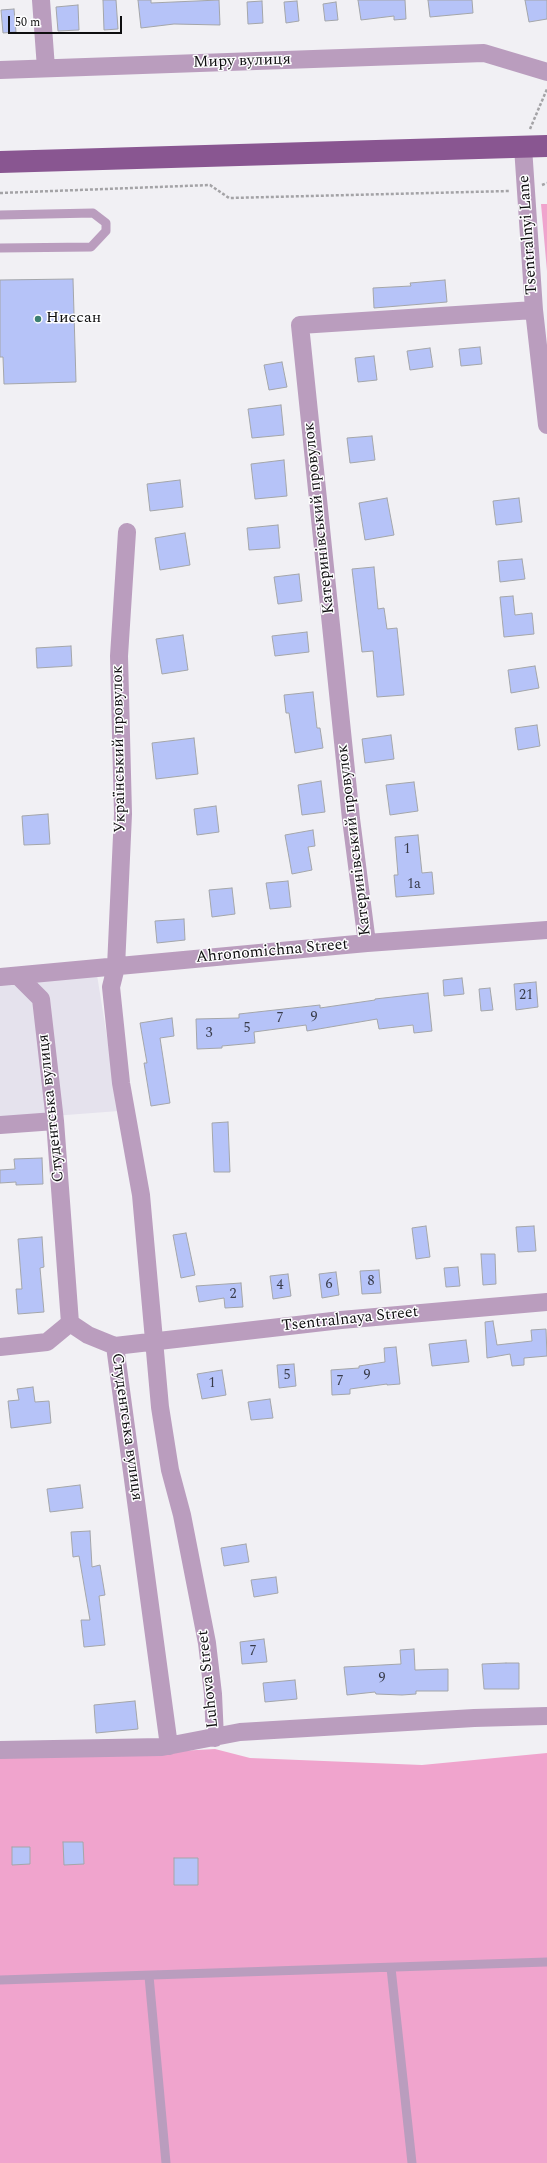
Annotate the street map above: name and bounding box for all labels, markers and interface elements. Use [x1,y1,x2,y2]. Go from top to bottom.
scale bar [10,8,124,34]
text: 50 m [15,13,40,32]
street label: Миру вулиця [193,51,291,73]
street label: Tsentralnyi Lane [515,175,543,295]
place label: Ниссан [46,309,101,329]
marker: Ниссан [33,314,43,324]
street label: Катеринівський провулок [300,421,340,615]
street label: Український провулок [109,665,131,833]
street label: Катеринівський провулок [334,743,376,937]
house number: 1 [404,842,410,858]
house number: 1а [407,877,421,893]
street label: Ahronomichna Street [195,936,349,968]
house number: 21 [519,988,533,1004]
house number: 9 [311,1010,317,1026]
house number: 7 [277,1011,283,1027]
house number: 5 [244,1021,250,1037]
house number: 3 [206,1026,212,1042]
street label: Студентська вулиця [35,1033,69,1183]
house number: 8 [368,1274,374,1290]
house number: 6 [326,1277,332,1293]
house number: 4 [277,1278,283,1294]
house number: 2 [230,1287,236,1303]
street label: Tsentralnaya Street [281,1303,419,1337]
street label: Студентська вулиця [106,1352,146,1502]
house number: 5 [284,1368,290,1384]
house number: 9 [364,1368,370,1384]
house number: 7 [337,1374,343,1390]
house number: 1 [209,1376,215,1392]
street label: Luhova Street [194,1629,224,1729]
house number: 7 [250,1644,256,1660]
house number: 9 [379,1671,385,1687]

